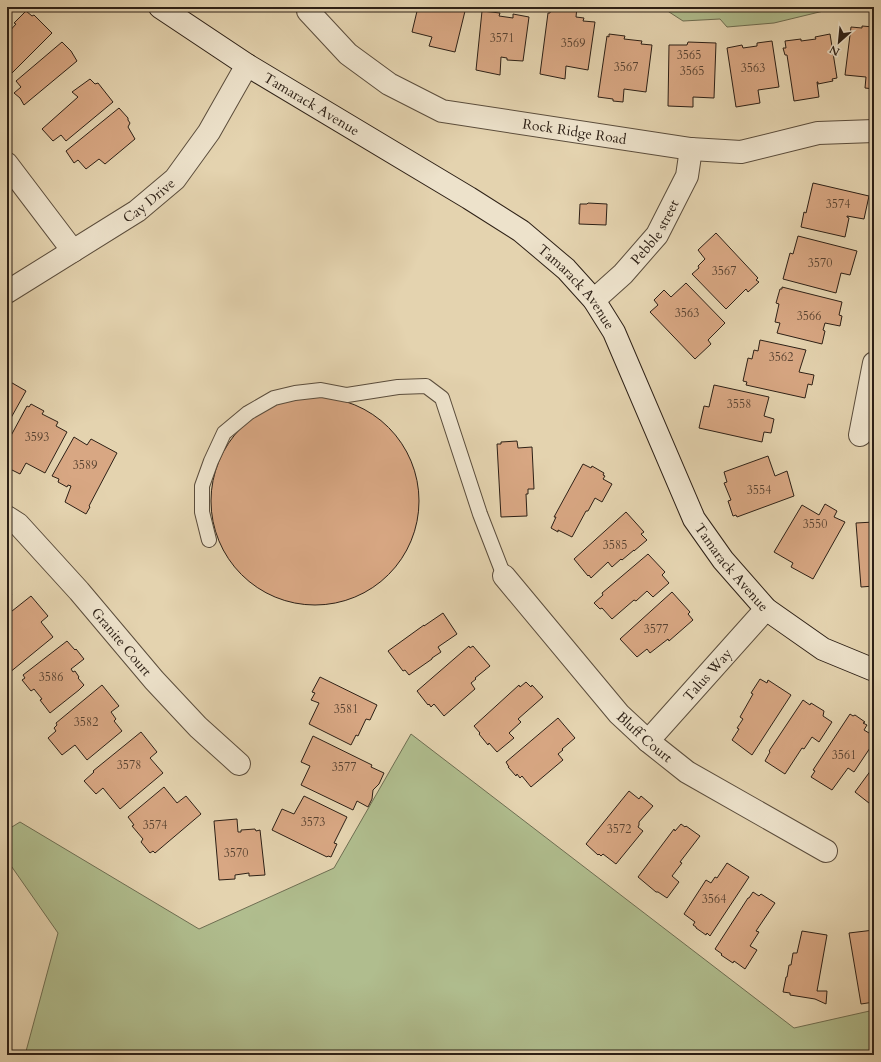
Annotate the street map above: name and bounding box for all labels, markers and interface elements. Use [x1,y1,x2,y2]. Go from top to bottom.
north arrow [819,22,859,62]
house number: 3571 [490,30,514,46]
house number: 3569 [561,35,585,51]
text: N [827,41,842,59]
house number: 3565 [677,47,701,63]
house number: 3567 [614,59,638,75]
house number: 3563 [741,60,765,76]
house number: 3565 [680,63,704,79]
street label: Tamarack Avenue [260,68,363,140]
street label: Rock Ridge Road [521,114,628,149]
street label: Cay Drive [119,174,179,227]
street label: Pebble street [626,196,683,268]
house number: 3574 [826,196,850,212]
street label: Tamarack Avenue [534,240,619,333]
house number: 3570 [808,255,832,271]
house number: 3567 [712,263,736,279]
house number: 3563 [675,305,699,321]
house number: 3566 [797,308,821,324]
house number: 3562 [769,349,793,365]
house number: 3558 [727,396,751,412]
house number: 3593 [25,429,49,445]
house number: 3589 [73,457,97,473]
house number: 3554 [747,482,771,498]
house number: 3550 [803,516,827,532]
street label: Tamarack Avenue [690,519,773,615]
house number: 3585 [603,537,627,553]
street label: Granite Court [87,603,157,681]
house number: 3577 [644,621,668,637]
street label: Talus Way [679,644,736,705]
house number: 3586 [39,669,63,685]
house number: 3581 [334,701,358,717]
street label: Bluff Court [613,707,677,767]
house number: 3582 [74,714,98,730]
house number: 3561 [832,747,856,763]
house number: 3578 [117,757,141,773]
house number: 3577 [332,759,356,775]
house number: 3573 [301,814,325,830]
house number: 3574 [143,817,167,833]
house number: 3572 [607,821,631,837]
house number: 3570 [224,845,248,861]
house number: 3564 [702,891,726,907]

